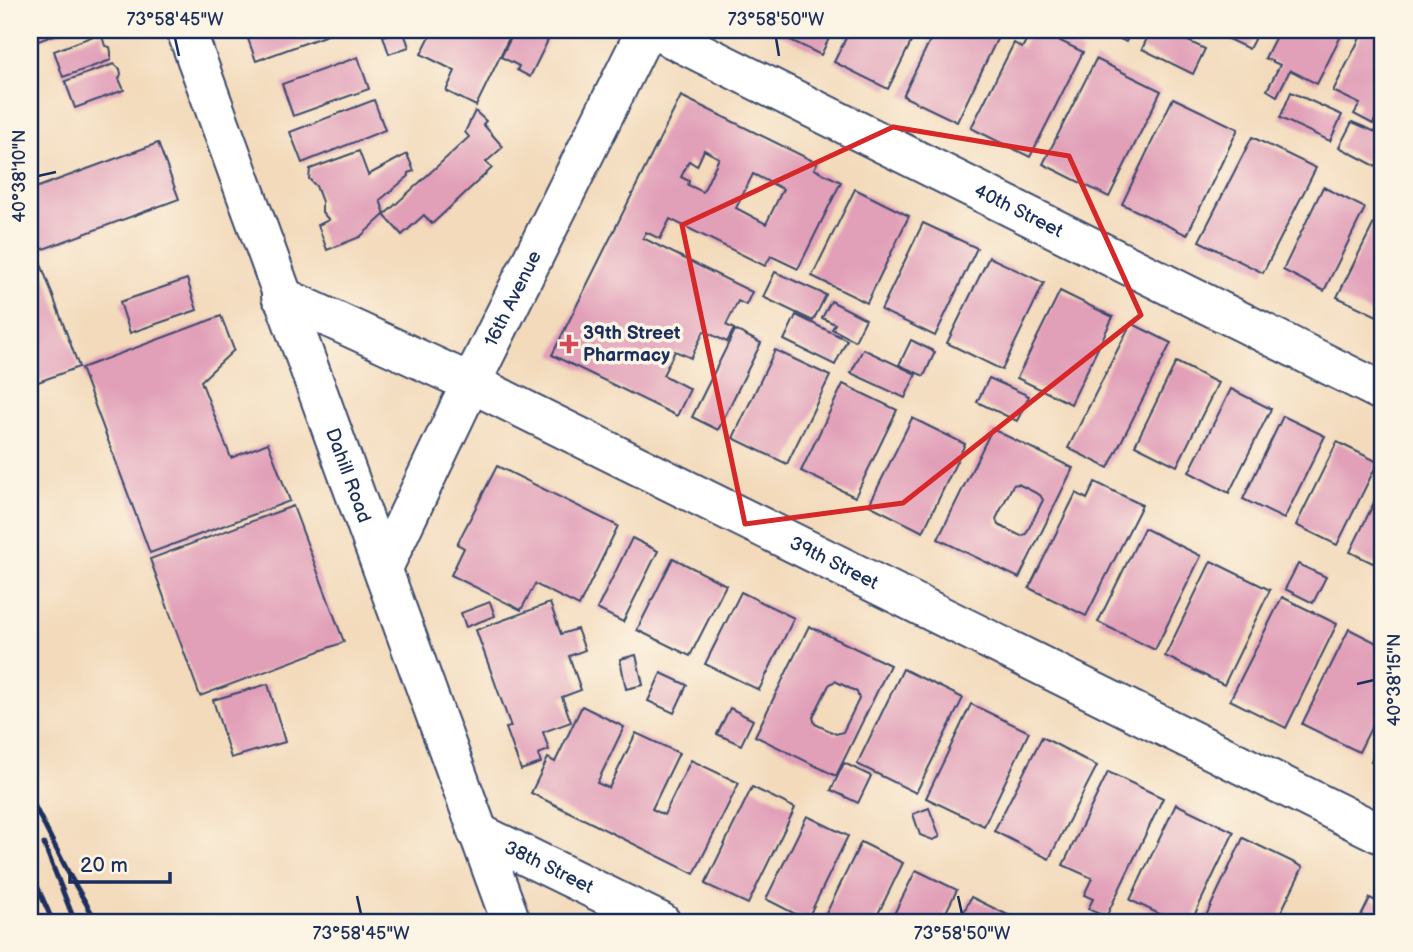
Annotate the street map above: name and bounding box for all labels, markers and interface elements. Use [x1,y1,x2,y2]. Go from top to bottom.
text: 73°58'45"W [126,9,224,30]
text: 73°58'50"W [728,9,825,30]
text: 40°38'10"N [9,129,30,223]
street label: 40th Street [970,179,1067,243]
street label: 16th Avenue [479,247,546,350]
place label: 39th Street Pharmacy [583,322,681,367]
marker: 39th Street Pharmacy [561,336,577,352]
street label: Dahill Road [321,425,376,526]
street label: 39th Street [786,531,882,595]
text: 40°38'15"N [1384,634,1405,727]
street label: 38th Street [501,836,597,899]
scale bar [70,840,170,884]
text: 20 m [80,853,128,878]
text: 73°58'45"W [312,923,410,944]
text: 73°58'50"W [914,923,1011,944]

